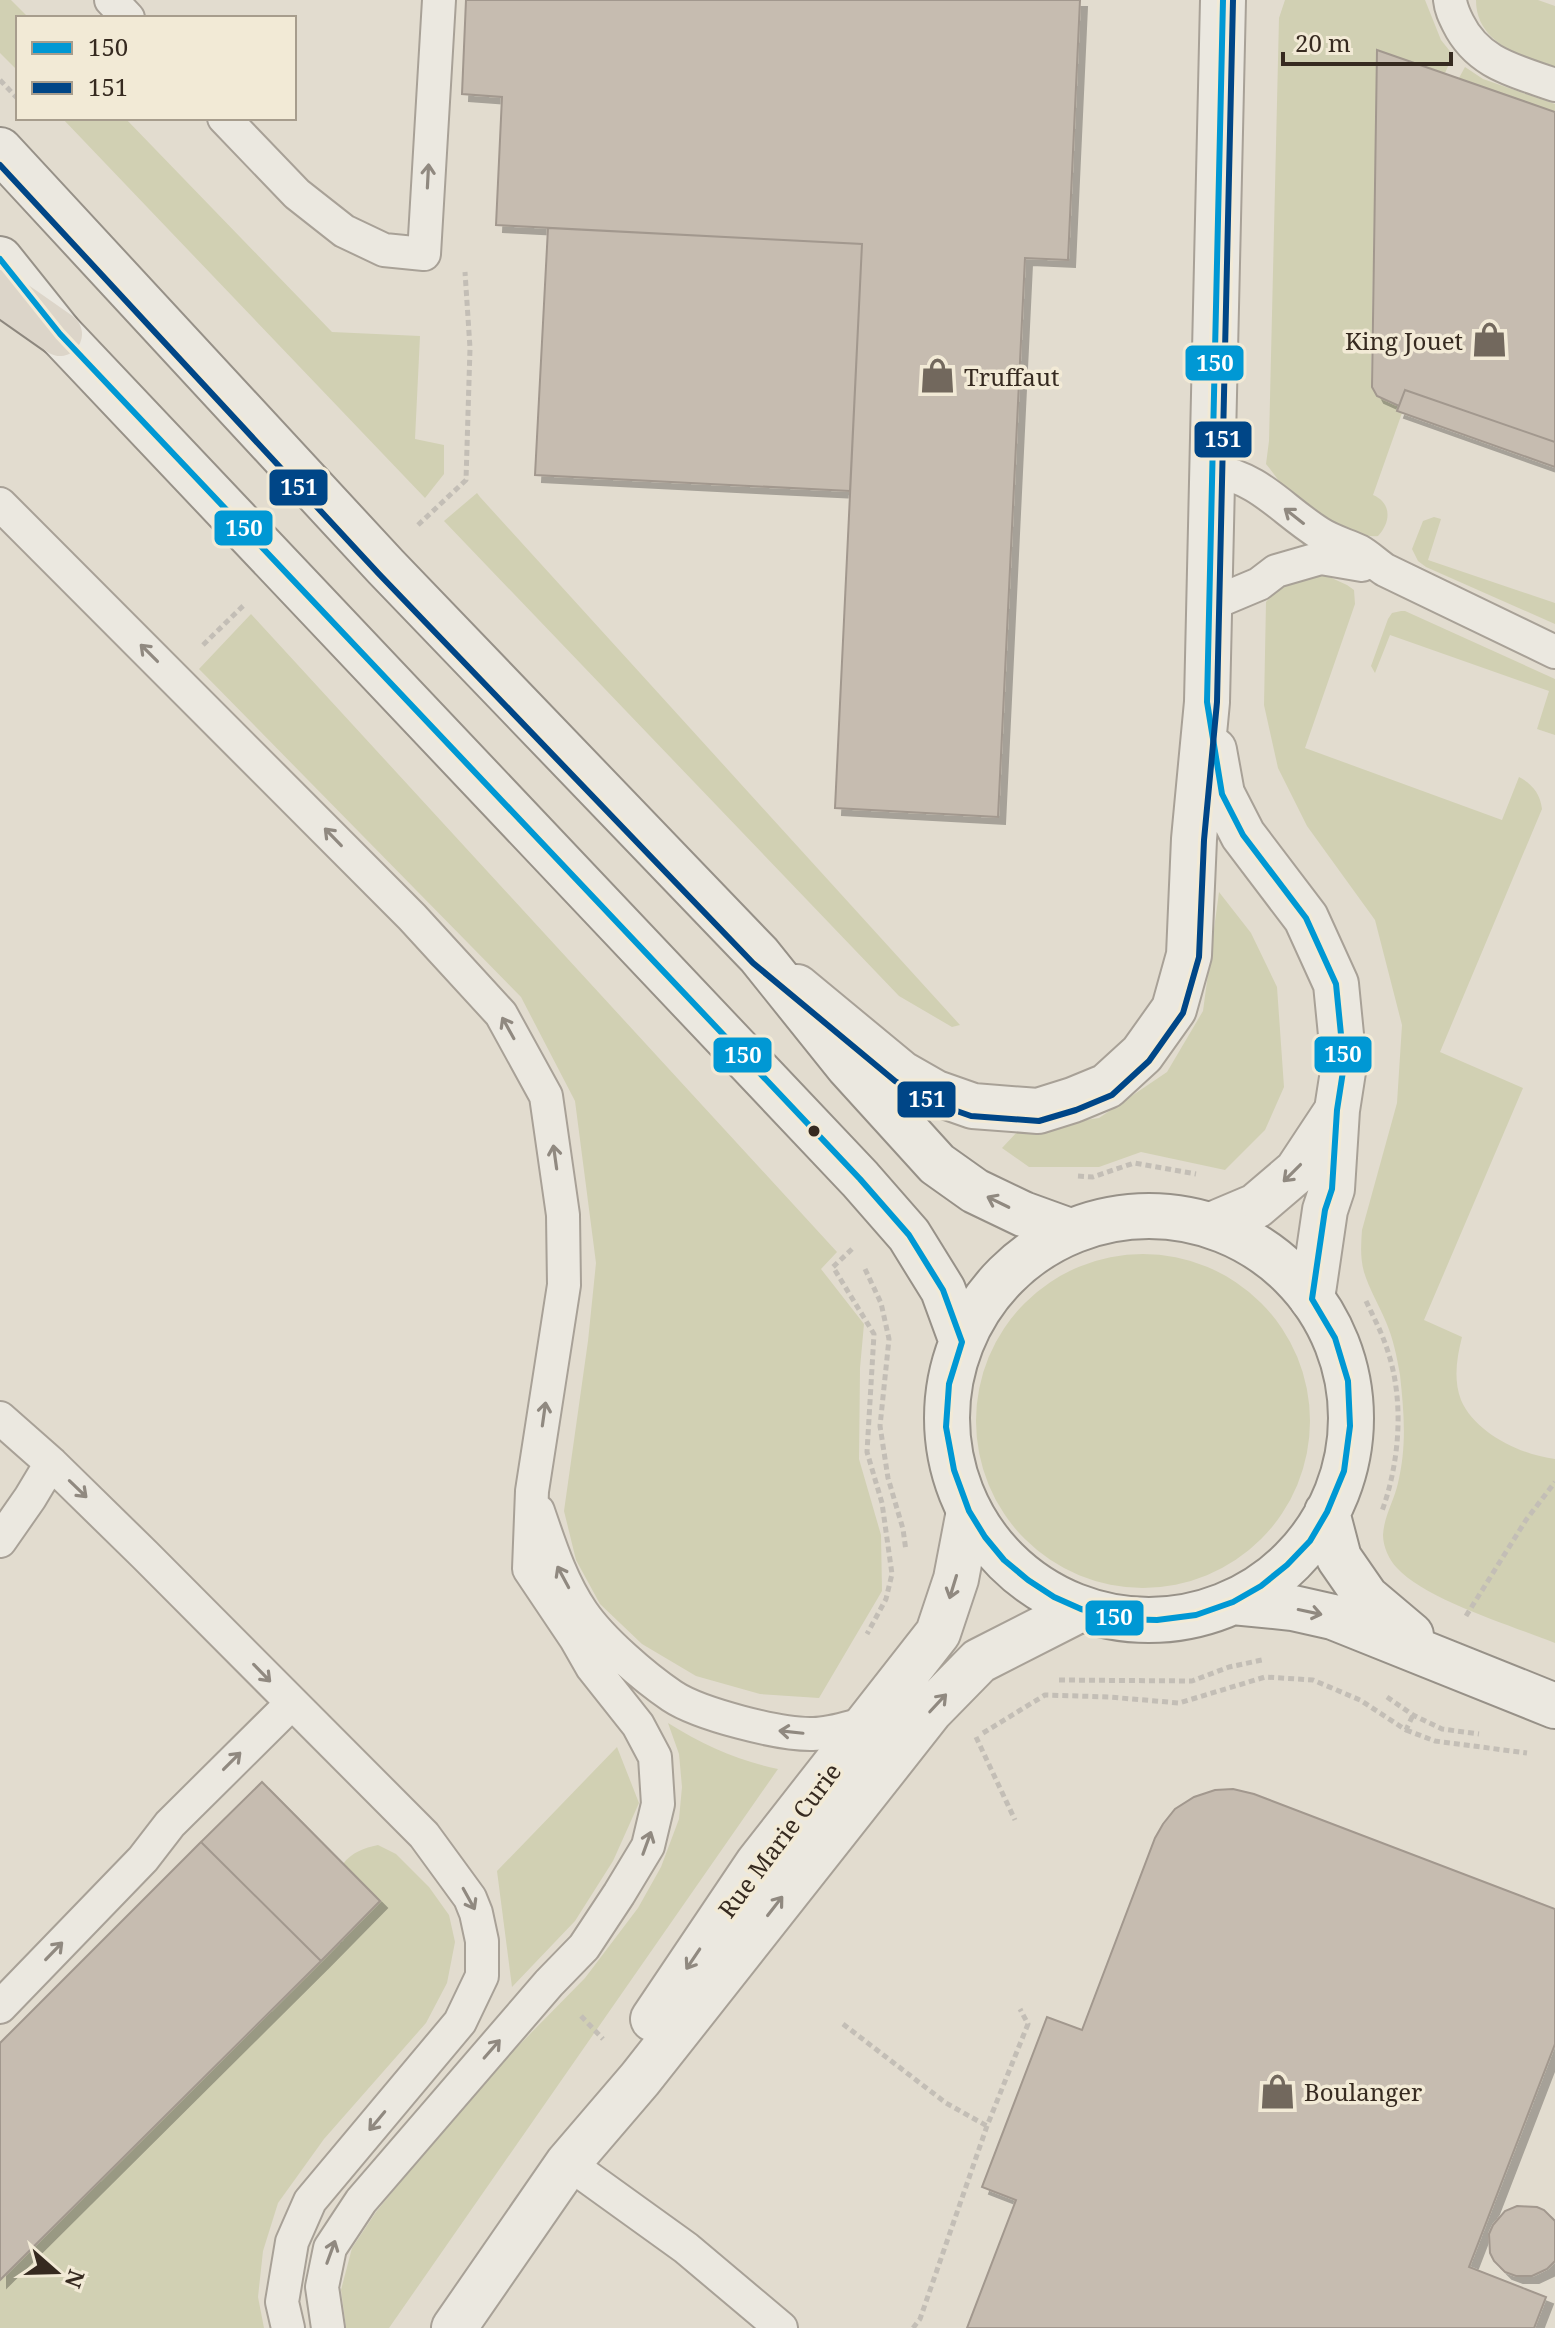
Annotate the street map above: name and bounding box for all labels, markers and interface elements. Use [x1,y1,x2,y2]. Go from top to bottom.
legend [16,16,296,120]
scale bar [1283,16,1451,66]
text: 20 m [1295,26,1351,59]
text: 150 [88,30,128,63]
text: 151 [88,70,128,103]
one-way arrow [421,163,436,190]
shop icon: King Jouet [1470,321,1508,359]
place label: King Jouet [1345,324,1463,357]
line badge: 150 [1184,344,1245,382]
text: 150 [1196,347,1234,377]
shop icon: Truffaut [919,357,957,395]
place label: Truffaut [964,360,1059,393]
line badge: 151 [1193,420,1253,459]
text: 151 [1204,423,1242,453]
line badge: 151 [268,468,329,507]
text: 151 [280,471,318,501]
one-way arrow [1284,507,1305,524]
line badge: 150 [213,509,274,547]
text: 150 [225,512,263,542]
one-way arrow [140,644,159,663]
one-way arrow [324,828,343,847]
one-way arrow [500,1017,516,1040]
line badge: 150 [1313,1035,1373,1074]
line badge: 150 [712,1036,773,1074]
text: 150 [1324,1038,1362,1068]
text: 150 [724,1039,762,1069]
line badge: 151 [896,1080,957,1119]
text: 151 [908,1083,946,1113]
unlabelled marker [806,1123,822,1139]
one-way arrow [547,1145,562,1170]
one-way arrow [1283,1163,1302,1183]
one-way arrow [987,1194,1011,1209]
one-way arrow [537,1402,552,1428]
one-way arrow [68,1480,88,1499]
one-way arrow [555,1566,570,1590]
one-way arrow [945,1574,960,1600]
line badge: 150 [1084,1599,1145,1637]
text: 150 [1095,1601,1133,1631]
one-way arrow [1296,1605,1322,1620]
one-way arrow [253,1663,272,1683]
one-way arrow [928,1694,946,1714]
one-way arrow [778,1725,805,1740]
one-way arrow [222,1752,242,1771]
street label: Rue Marie Curie [710,1756,848,1924]
one-way arrow [641,1831,655,1856]
one-way arrow [461,1887,477,1910]
one-way arrow [766,1896,784,1917]
one-way arrow [45,1941,64,1961]
one-way arrow [685,1948,701,1970]
one-way arrow [482,2039,500,2060]
shop icon: Boulanger [1259,2072,1297,2110]
place label: Boulanger [1304,2075,1422,2108]
one-way arrow [368,2110,386,2131]
north arrow [16,2232,96,2312]
one-way arrow [325,2240,340,2265]
text: N [59,2266,93,2292]

